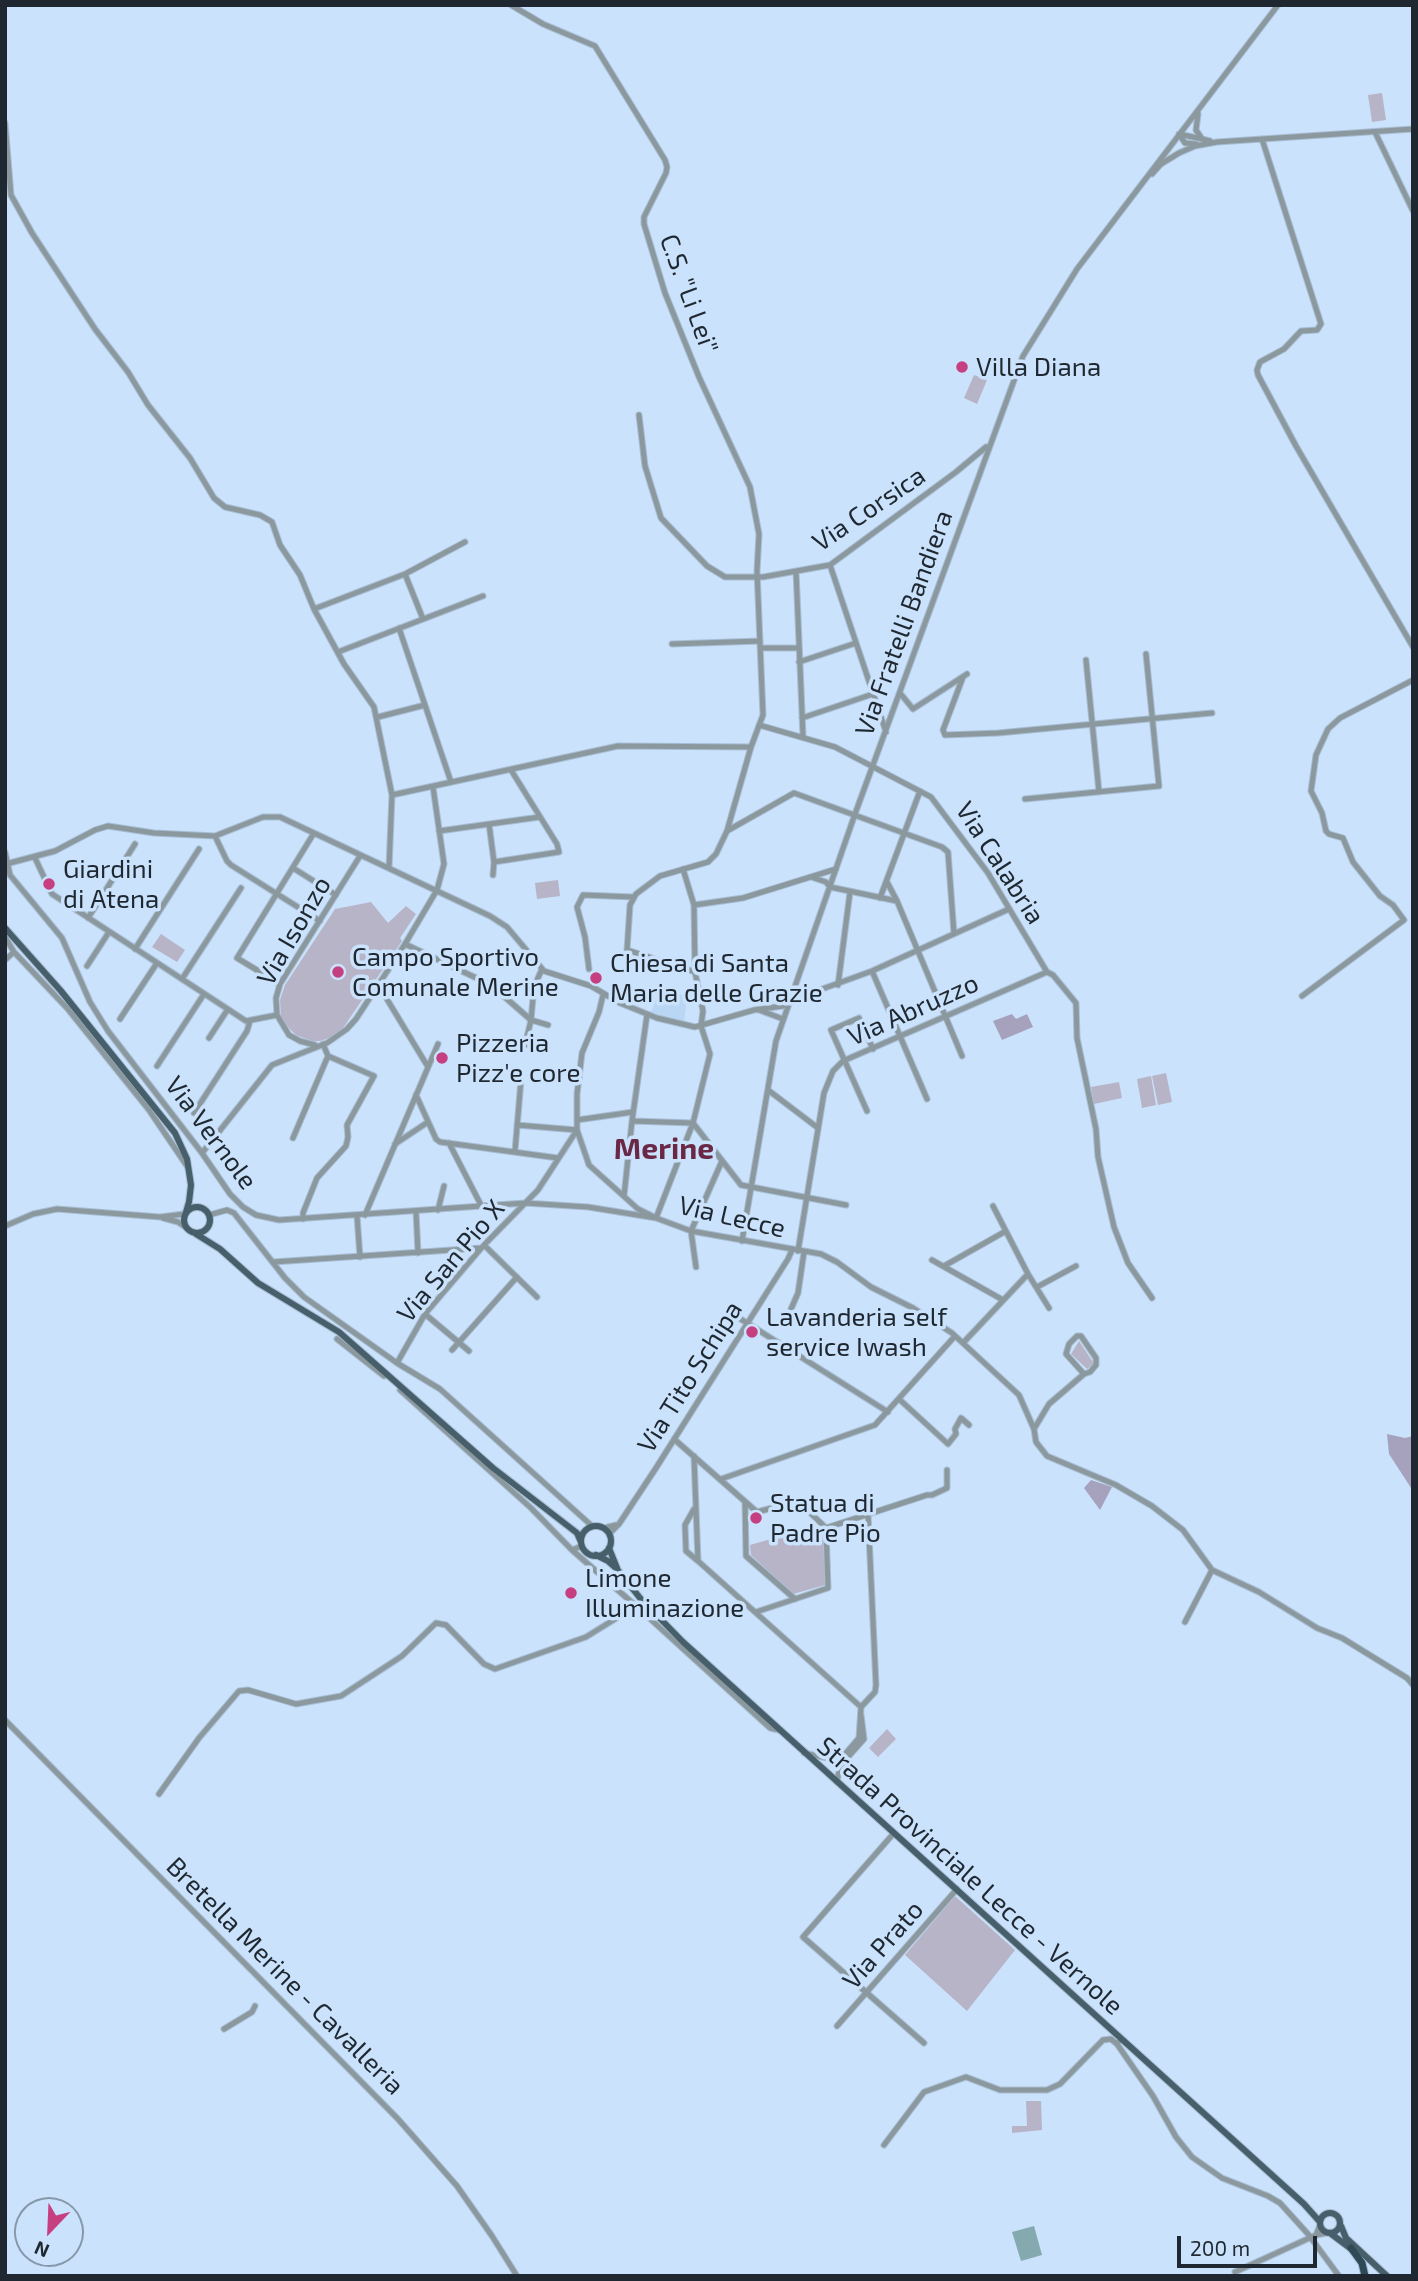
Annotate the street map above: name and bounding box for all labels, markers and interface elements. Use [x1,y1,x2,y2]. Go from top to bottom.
street label: C.S. "Li Lei" [653,230,725,358]
place label: Villa Diana [976,351,1101,383]
marker: Villa Diana [954,359,970,375]
street label: Via Corsica [807,460,931,558]
street label: Via Fratelli Bandiera [849,506,959,740]
street label: Via Calabria [949,796,1051,930]
place label: Giardini di Atena [63,853,159,914]
street label: Via Isonzo [250,871,338,991]
marker: Giardini di Atena [41,876,57,892]
place label: Campo Sportivo Comunale Merine [352,941,559,1002]
place label: Chiesa di Santa Maria delle Grazie [610,947,823,1009]
marker: Campo Sportivo Comunale Merine [330,964,346,980]
street label: Via Abruzzo [843,967,983,1053]
marker: Chiesa di Santa Maria delle Grazie [588,970,604,986]
place label: Pizzeria Pizz'e core [456,1027,580,1088]
marker: Pizzeria Pizz'e core [434,1050,450,1066]
street label: Via Vernole [158,1070,264,1196]
district label: Merine [614,1131,714,1167]
street label: Via Lecce [676,1190,788,1244]
street label: Via San Pio X [391,1193,511,1329]
street label: Via Tito Schipa [631,1296,749,1458]
place label: Lavanderia self service Iwash [766,1301,947,1362]
marker: Lavanderia self service Iwash [744,1324,760,1340]
place label: Statua di Padre Pio [770,1487,881,1548]
marker: Statua di Padre Pio [748,1510,764,1526]
place label: Limone Illuminazione [585,1562,744,1624]
marker: Limone Illuminazione [563,1585,579,1601]
street label: Strada Provinciale Lecce - Vernole [811,1730,1129,2022]
street label: Bretella Merine - Cavalleria [160,1851,410,2101]
street label: Via Prato [836,1894,930,1996]
north arrow [14,2197,84,2267]
scale bar [1180,2222,1320,2266]
text: 200 m [1190,2235,1250,2260]
text: N [31,2237,52,2263]

